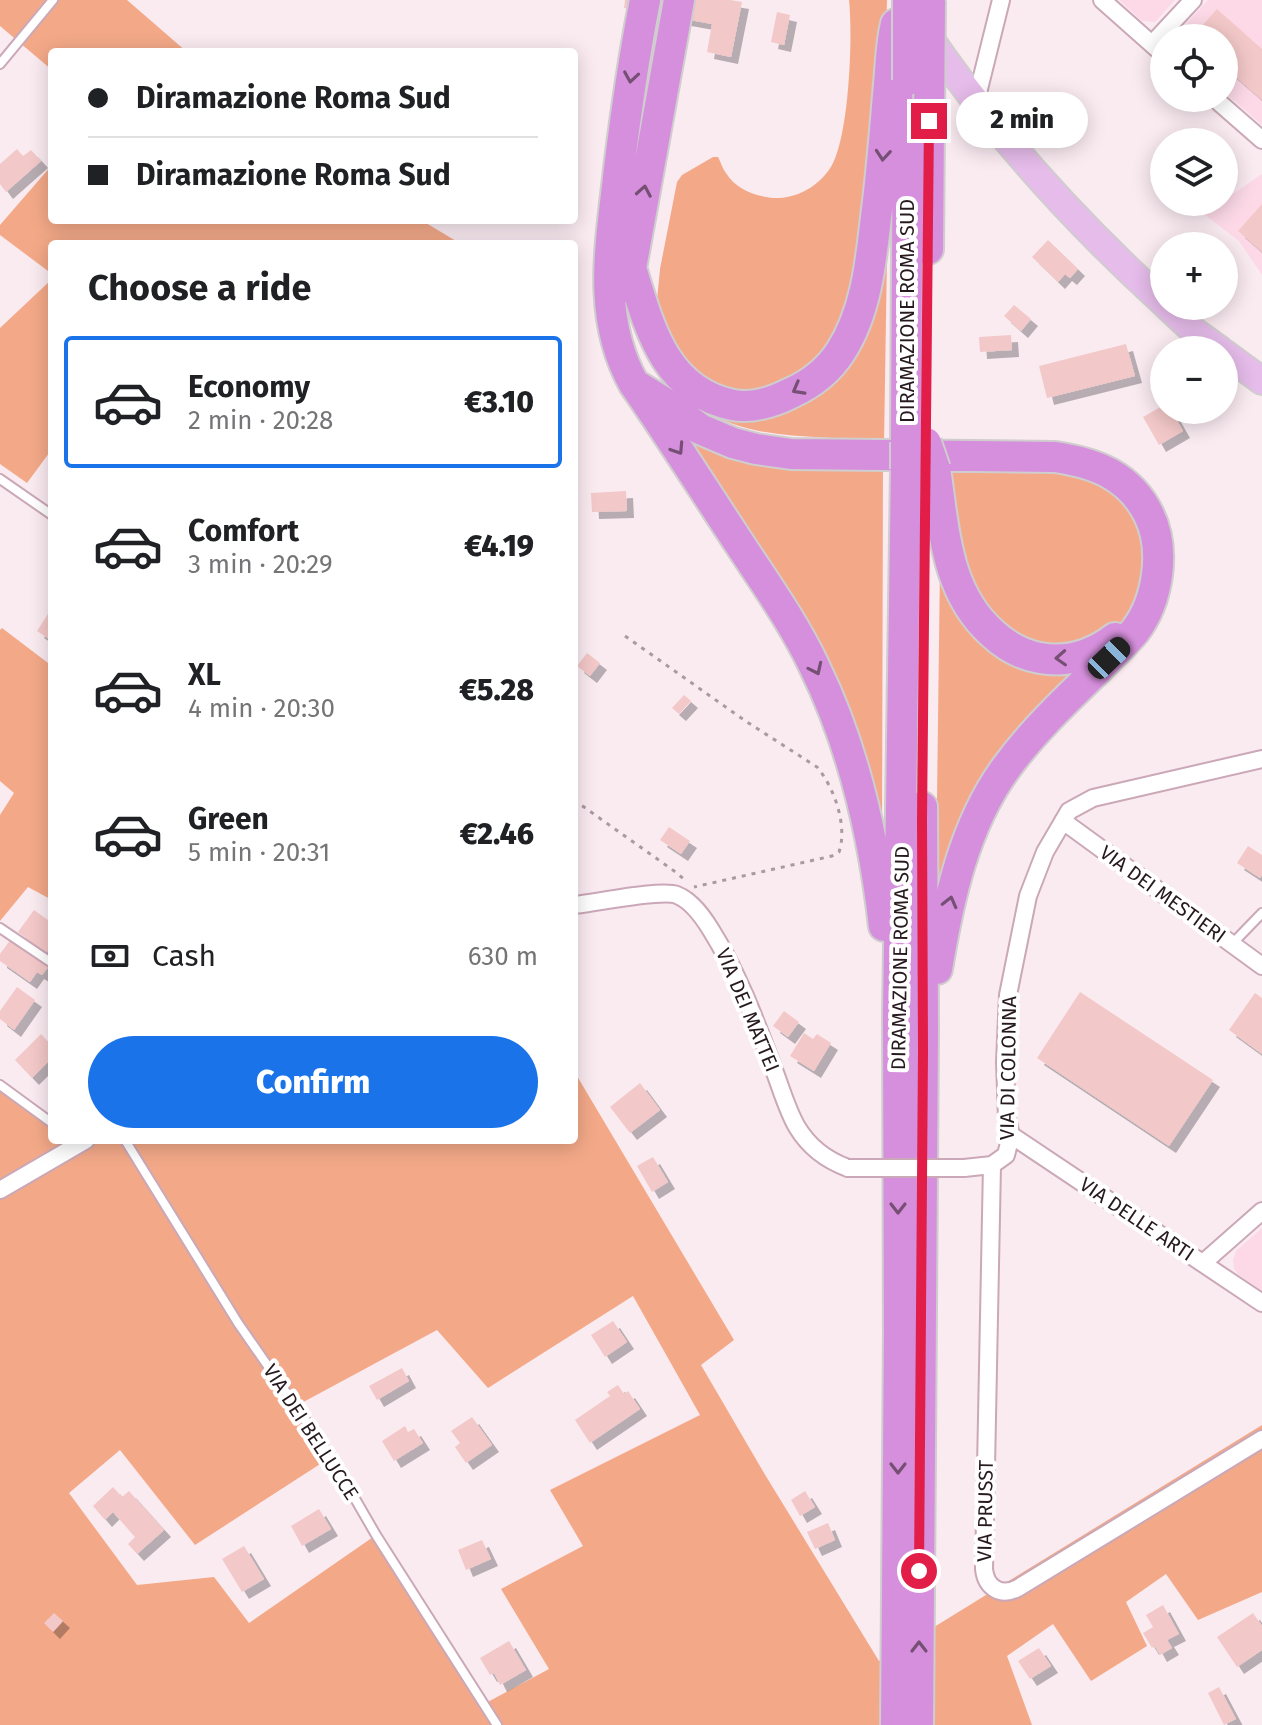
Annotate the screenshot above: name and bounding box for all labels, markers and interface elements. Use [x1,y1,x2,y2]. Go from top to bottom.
map controls [1150,24,1238,424]
button: locate [1150,24,1238,112]
one-way arrow [623,70,640,84]
text: Diramazione Roma Sud [136,80,451,116]
callout: 2 min [957,93,1089,149]
route end [911,103,947,139]
text: 2 min [990,104,1054,135]
button: layers [1150,128,1238,216]
one-way arrow [875,148,892,161]
text: Diramazione Roma Sud [136,157,451,193]
one-way arrow [635,184,652,198]
street label: DIRAMAZIONE ROMA SUD [895,199,919,423]
button: + [1150,232,1238,320]
text: Choose a ride [88,266,311,310]
button: − [1150,336,1238,424]
icon: car [92,366,164,438]
text: Economy [188,369,310,405]
one-way arrow [792,379,807,394]
text: €3.10 [464,384,534,420]
text: 2 min · 20:28 [188,405,333,436]
one-way arrow [668,440,683,455]
icon: car [92,510,164,582]
text: Comfort [188,513,299,549]
text: €4.19 [464,528,534,564]
text: 3 min · 20:29 [188,549,333,580]
car [1083,633,1135,683]
one-way arrow [1054,650,1067,667]
icon: car [92,654,164,726]
text: XL [188,657,221,693]
one-way arrow [806,661,822,676]
text: €5.28 [459,672,534,708]
text: 4 min · 20:30 [188,693,335,724]
icon: car [92,798,164,870]
text: Green [188,801,269,837]
text: €2.46 [460,816,534,852]
text: 5 min · 20:31 [188,837,330,868]
street label: VIA DEI MESTIERI [1095,840,1231,948]
street label: DIRAMAZIONE ROMA SUD [886,846,914,1070]
one-way arrow [941,895,958,909]
icon: cash [88,934,132,978]
text: Cash [152,938,216,974]
text: 630 m [468,941,538,972]
street label: VIA DEI MATTEI [711,945,785,1075]
street label: VIA DI COLONNA [995,995,1021,1140]
button: Confirm [88,1036,538,1128]
street label: VIA DELLE ARTI [1075,1172,1199,1266]
one-way arrow [889,1202,907,1215]
street label: VIA DEI BELLUCCE [258,1360,364,1504]
street label: VIA PRUSST [972,1459,998,1562]
one-way arrow [889,1462,906,1475]
route start [901,1553,937,1589]
one-way arrow [910,1640,928,1653]

